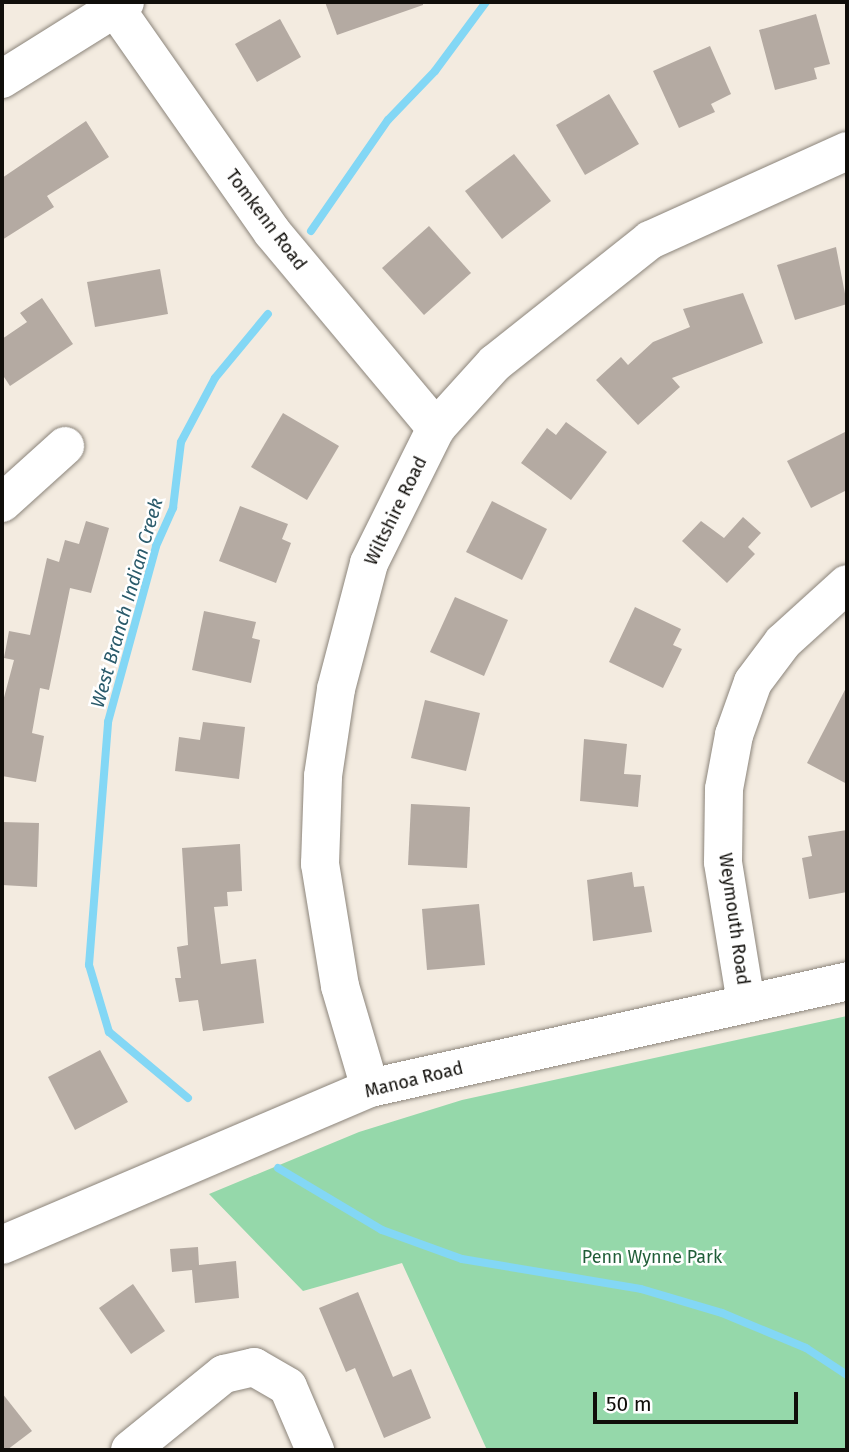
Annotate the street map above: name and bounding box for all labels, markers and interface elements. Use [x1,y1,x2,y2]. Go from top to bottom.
street label: Tomkenn Road [221,165,311,275]
street label: Wiltshire Road [360,453,432,569]
water label: West Branch Indian Creek [86,496,168,710]
street label: Weymouth Road [714,852,754,986]
street label: Manoa Road [363,1057,465,1103]
park label: Penn Wynne Park [582,1246,722,1268]
scale bar [597,1378,802,1422]
text: 50 m [606,1391,652,1417]

